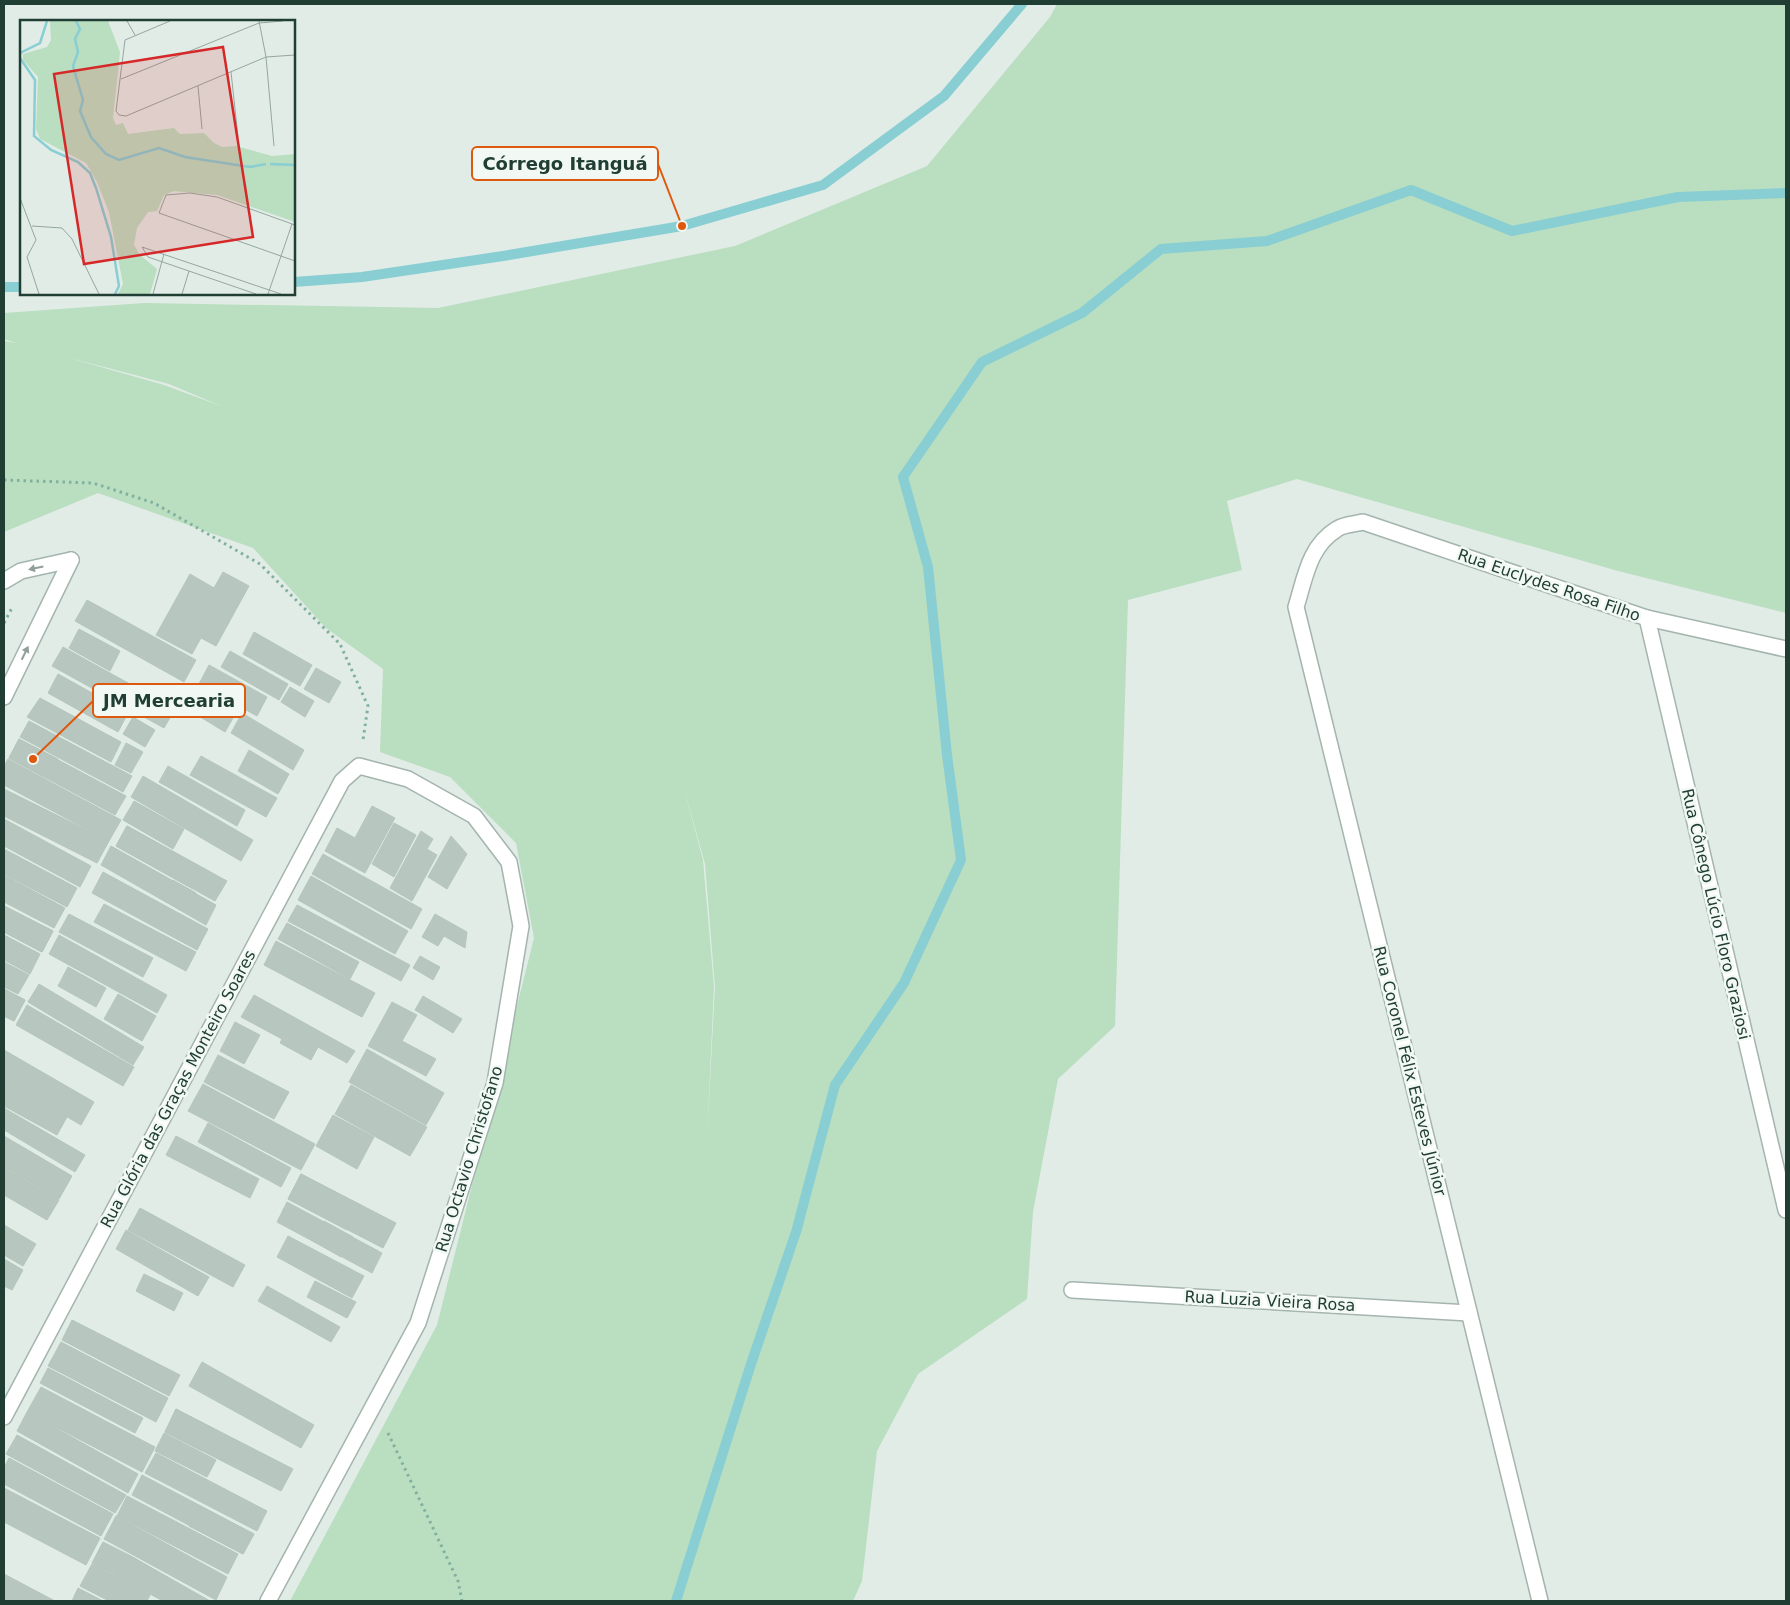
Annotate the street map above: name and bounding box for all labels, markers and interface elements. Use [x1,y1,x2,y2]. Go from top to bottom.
inset map [20,20,295,295]
callout: Córrego Itanguá [472,147,658,180]
text: Córrego Itanguá [482,153,648,174]
street label: Rua Euclydes Rosa Filho [1455,545,1643,625]
one-way arrow [28,564,44,572]
one-way arrow [21,646,29,660]
callout: JM Mercearia [93,684,245,717]
text: JM Mercearia [101,690,235,711]
street label: Rua Cônego Lúcio Floro Graziosi [1678,787,1754,1041]
street label: Rua Coronel Félix Esteves Júnior [1370,944,1450,1198]
street label: Rua Glória das Graças Monteiro Soares [96,947,260,1231]
street label: Rua Octavio Christofano [432,1064,506,1254]
street label: Rua Luzia Vieira Rosa [1184,1287,1356,1315]

